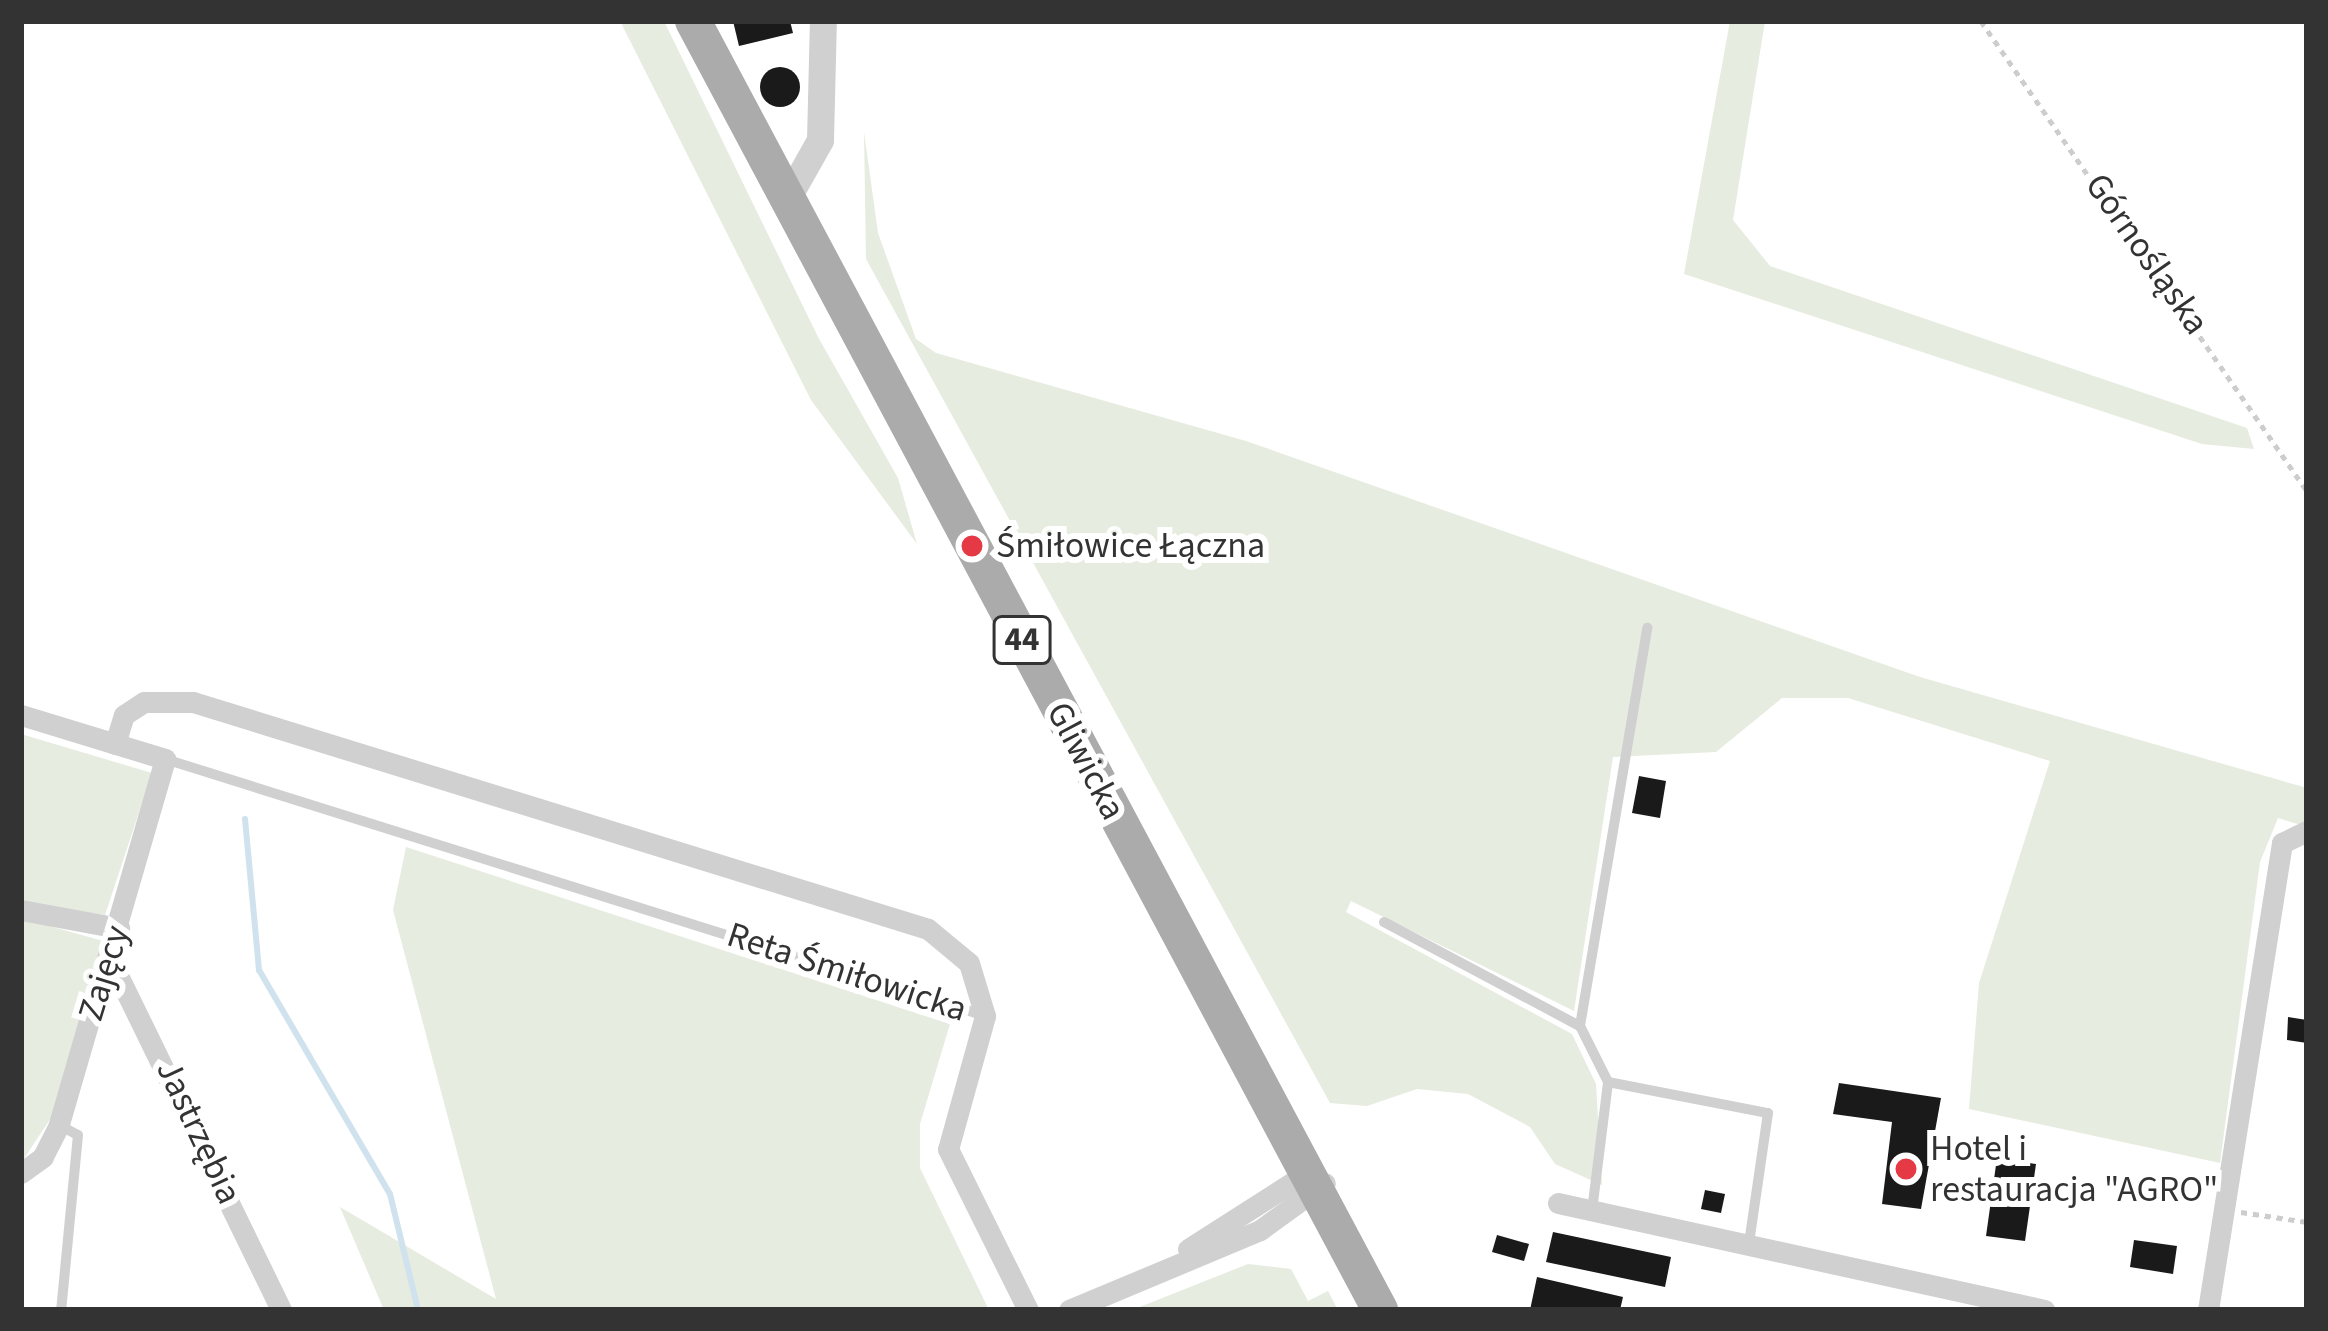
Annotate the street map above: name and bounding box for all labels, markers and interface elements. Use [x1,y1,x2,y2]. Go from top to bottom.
street label: Górnośląska [2076,165,2218,343]
place label: Śmiłowice Łączna [996,524,1265,568]
marker: Śmiłowice Łączna [959,533,985,559]
road number: 44 [992,613,1052,667]
street label: Gliwicka [1037,695,1135,827]
street label: Reta Śmiłowicka [722,913,972,1031]
street label: Zajęcy [69,920,139,1026]
street label: Jastrzębia [147,1053,251,1211]
place label: Hotel i restauracja "AGRO" [1930,1126,2218,1211]
marker: Hotel i restauracja "AGRO" [1893,1156,1919,1182]

